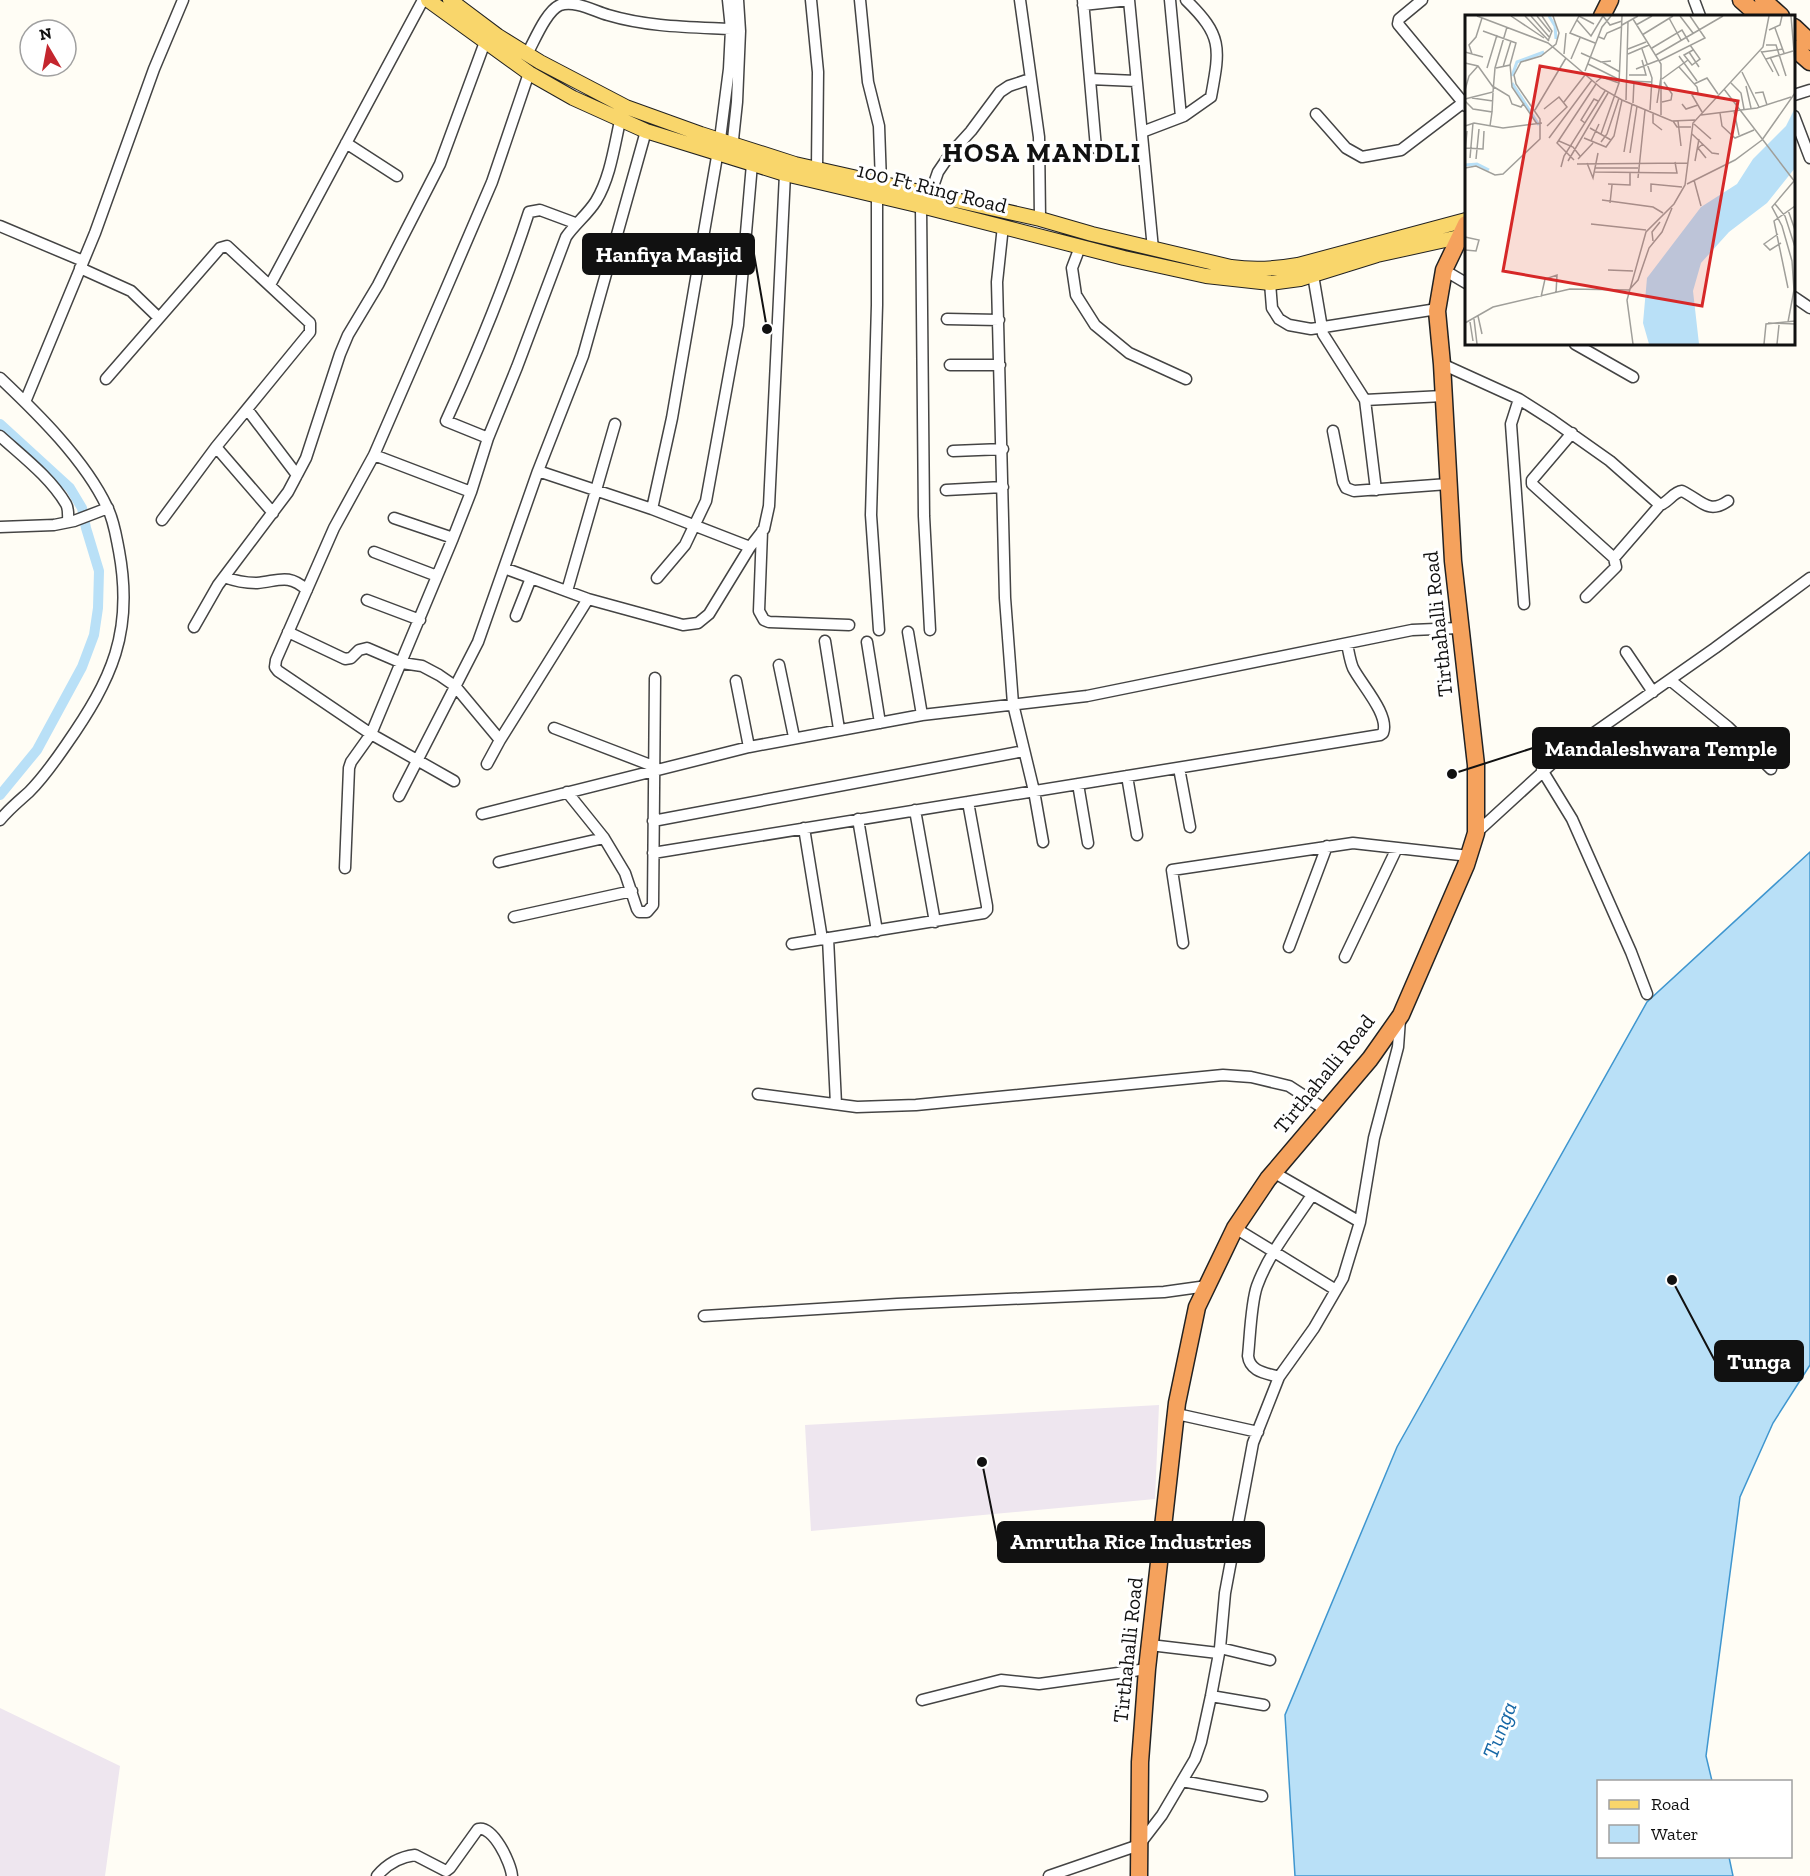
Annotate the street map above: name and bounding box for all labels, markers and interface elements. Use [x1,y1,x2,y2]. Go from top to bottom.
inset map [1465,15,1795,345]
north arrow [18,18,78,78]
text: N [38,23,53,44]
district label: HOSA MANDLI [942,137,1142,169]
street label: 100 Ft Ring Road [855,157,1010,218]
callout: Hanfiya Masjid [583,234,754,274]
text: Hanfiya Masjid [596,241,743,268]
street label: Tirthahalli Road [1417,550,1458,698]
callout: Mandaleshwara Temple [1533,728,1789,768]
text: Mandaleshwara Temple [1545,735,1778,762]
street label: Tirthahalli Road [1268,1009,1380,1138]
callout: Tunga [1715,1341,1803,1381]
text: Tunga [1727,1348,1791,1375]
callout: Amrutha Rice Industries [998,1522,1264,1562]
text: Amrutha Rice Industries [1010,1528,1252,1555]
street label: Tirthahalli Road [1107,1575,1148,1724]
water label: Tunga [1476,1698,1523,1762]
legend [1597,1780,1792,1858]
text: Road [1651,1793,1690,1815]
text: Water [1651,1823,1698,1845]

